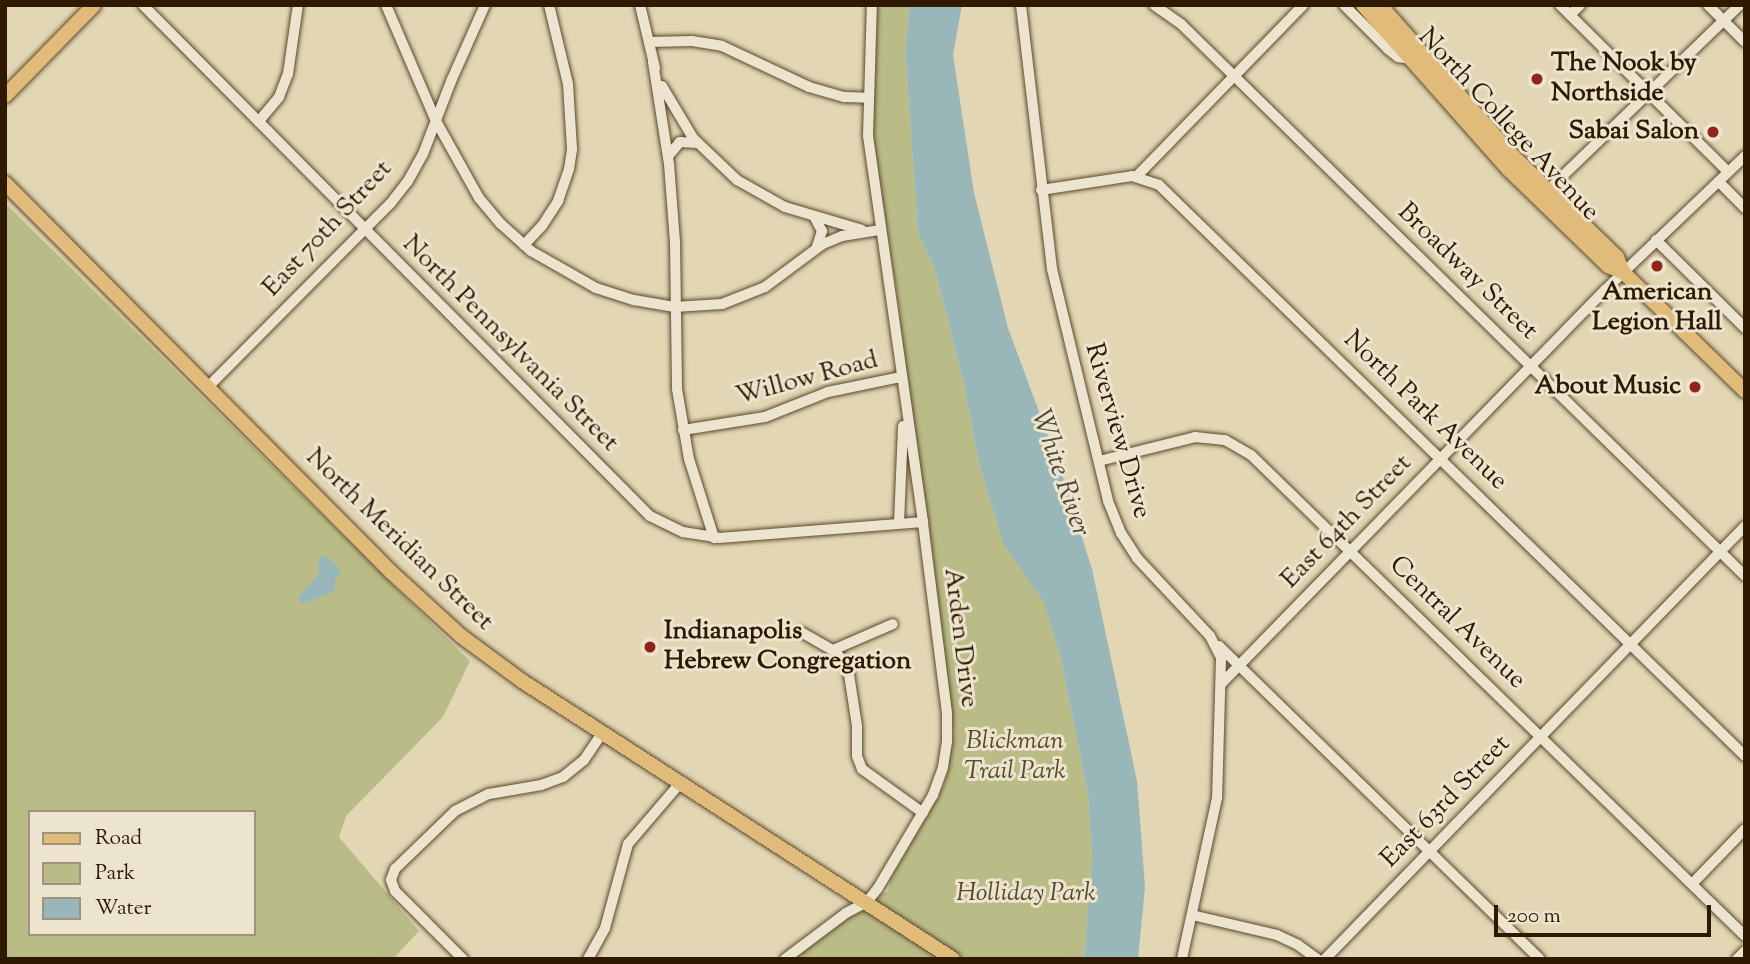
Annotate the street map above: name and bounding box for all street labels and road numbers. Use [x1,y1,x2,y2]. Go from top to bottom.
street label: North College Avenue [1411,22,1605,228]
street label: East 70th Street [257,154,399,304]
street label: Broadway Street [1390,197,1544,347]
street label: North Pennsylvania Street [395,229,625,459]
street label: North Park Avenue [1336,325,1514,497]
street label: Riverview Drive [1077,340,1157,522]
street label: Willow Road [733,345,881,413]
street label: North Meridian Street [299,442,499,638]
street label: East 64th Street [1275,448,1419,596]
street label: Central Avenue [1382,550,1532,696]
street label: Arden Drive [936,566,984,710]
street label: East 63rd Street [1375,729,1517,875]

